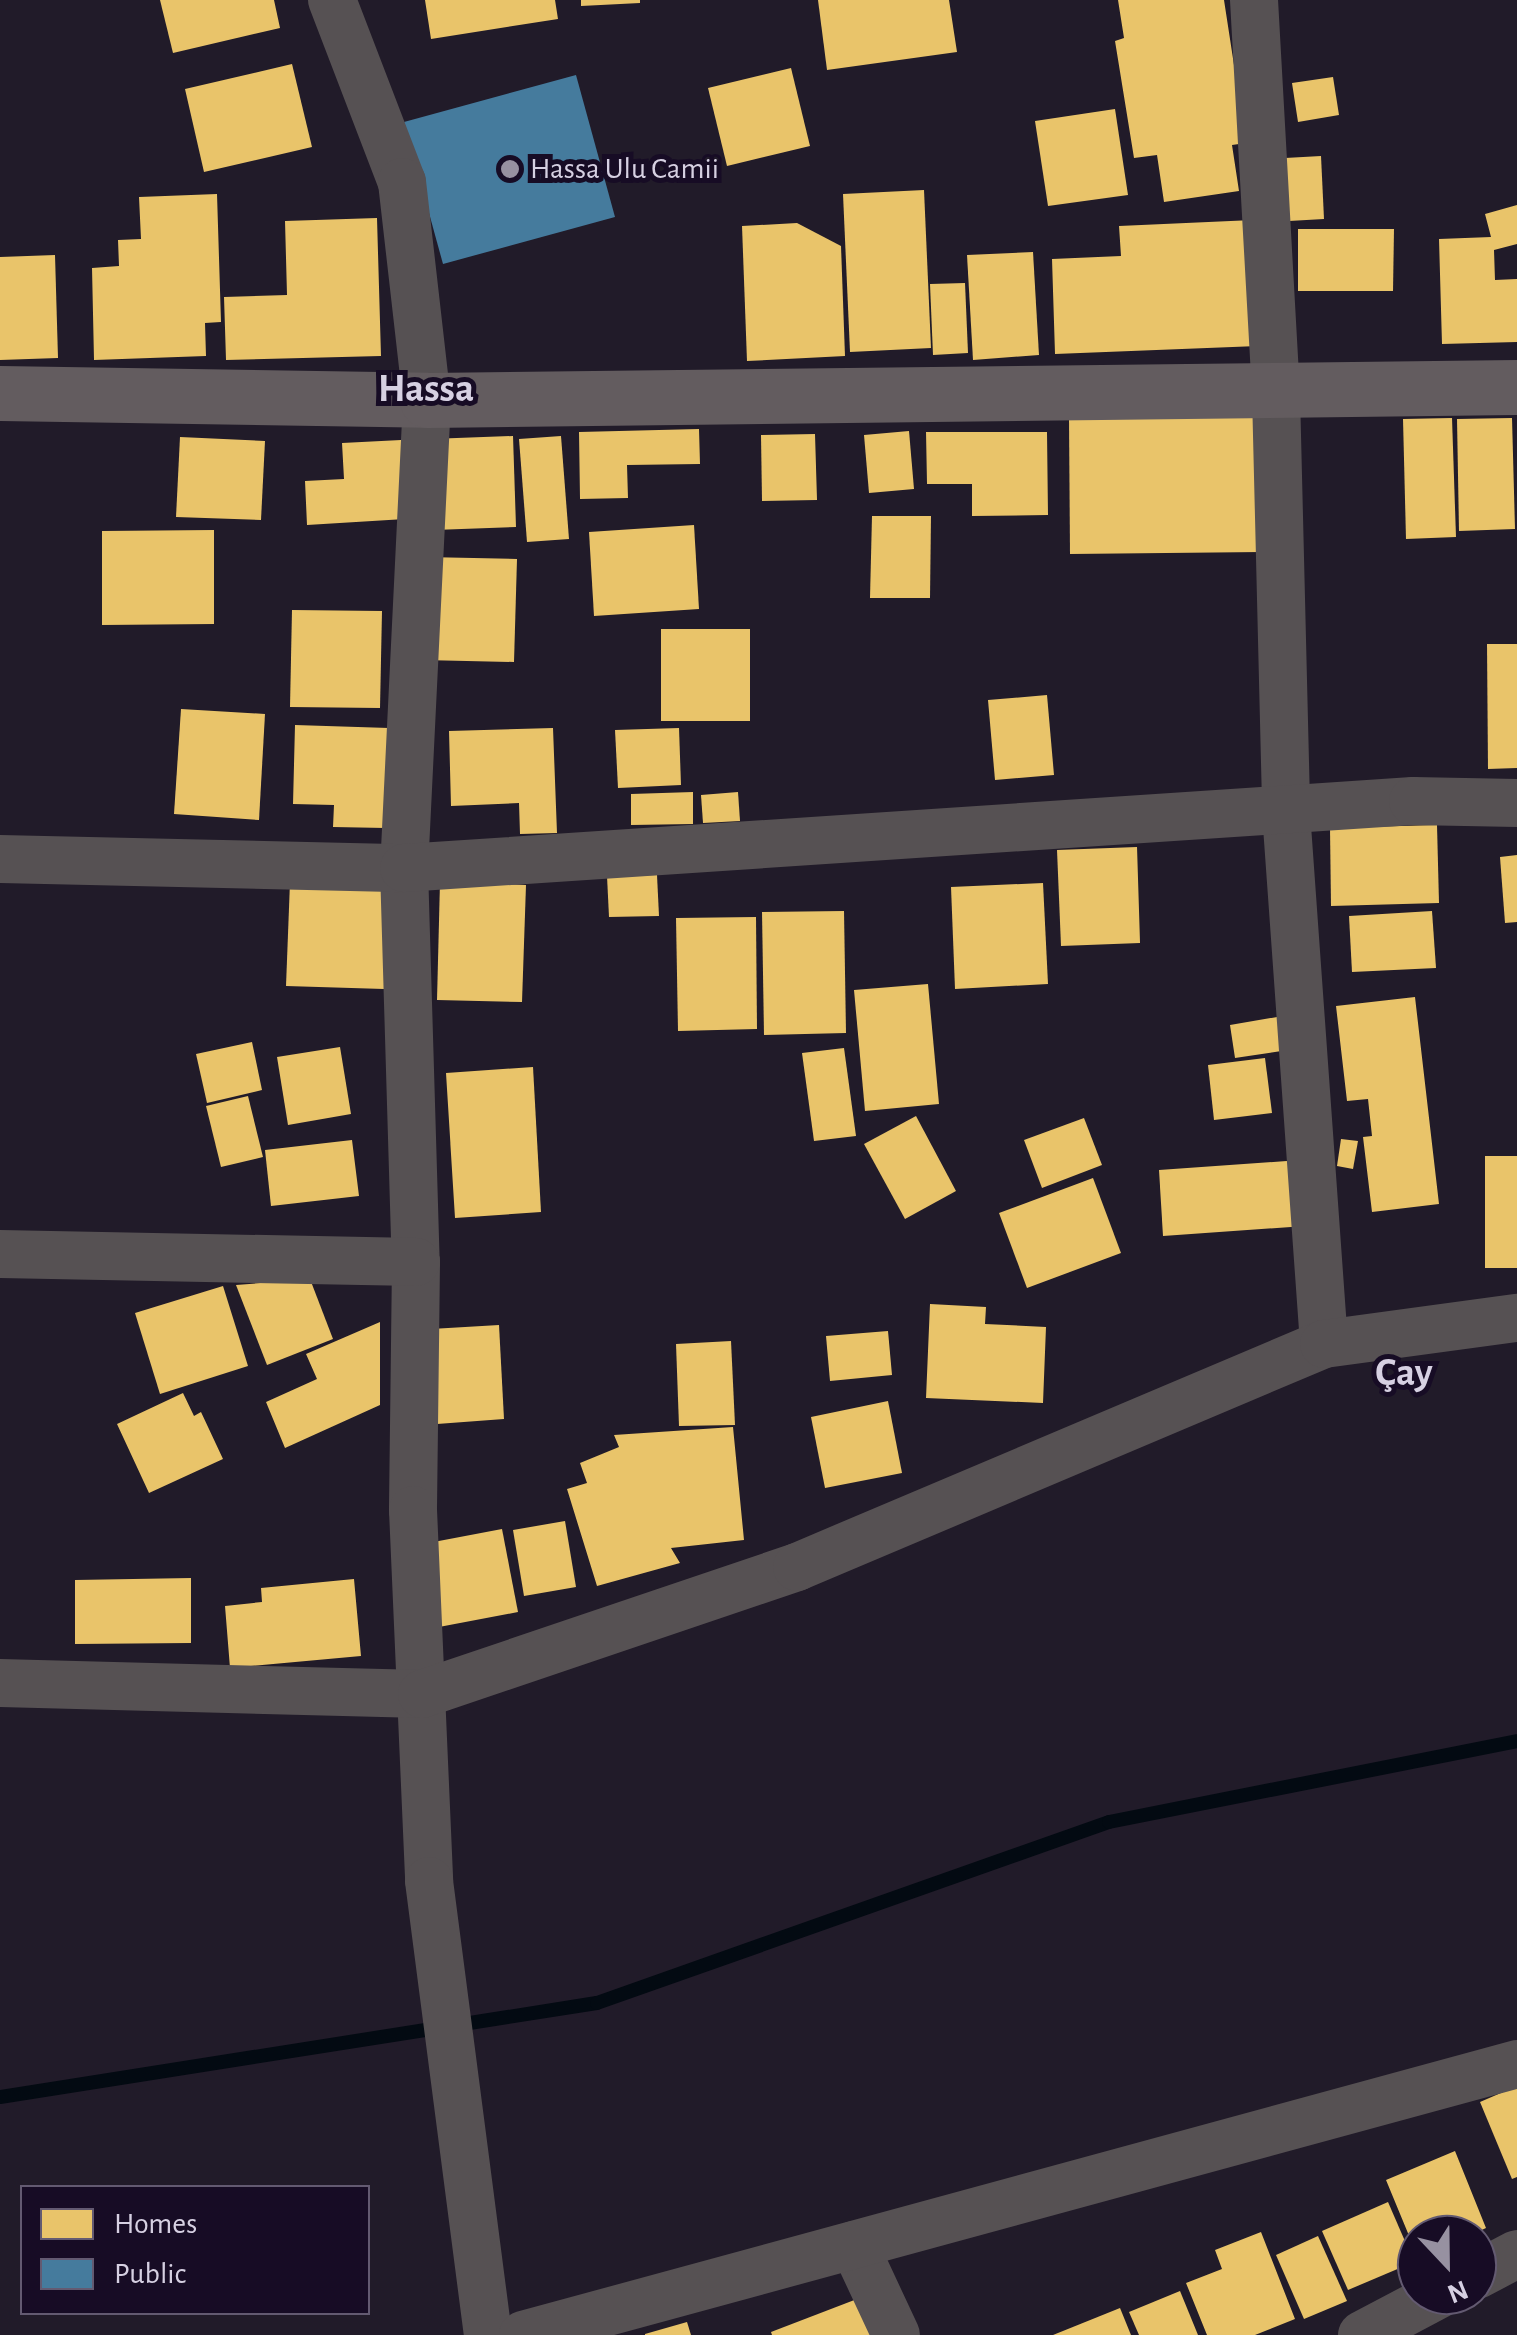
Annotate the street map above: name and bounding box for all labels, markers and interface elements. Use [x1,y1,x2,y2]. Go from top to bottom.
place label: Hassa Ulu Camii [530,151,719,187]
marker: Hassa Ulu Camii [499,158,521,180]
district label: Hassa [378,365,474,413]
district label: Çay [1375,1349,1433,1397]
legend [20,2185,370,2315]
text: Homes [114,2209,197,2239]
north arrow [1397,2215,1497,2315]
text: Public [114,2259,186,2289]
text: N [1443,2274,1472,2308]

